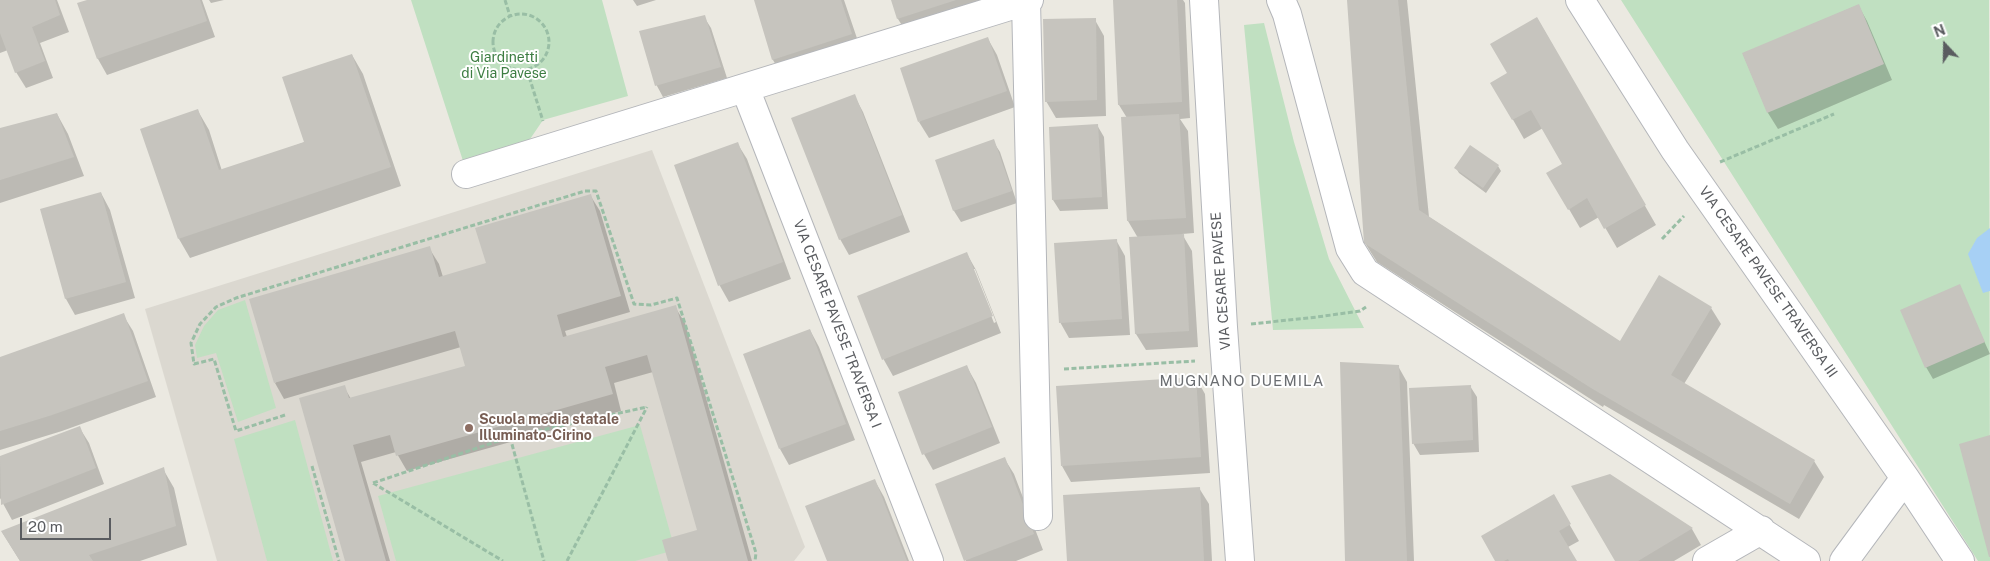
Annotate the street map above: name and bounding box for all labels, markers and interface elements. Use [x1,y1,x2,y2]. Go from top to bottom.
north arrow [1920,20,1970,70]
text: N [1932,22,1948,40]
park label: Giardinetti di Via Pavese [461,50,547,82]
street label: VIA CESARE PAVESE TRAVERSA III [1695,183,1841,381]
street label: VIA CESARE PAVESE [1208,211,1234,351]
street label: VIA CESARE PAVESE TRAVERSA I [789,217,885,431]
district label: MUGNANO DUEMILA [1158,372,1326,390]
place label: Scuola media statale Illuminato-Cirino [479,412,619,444]
marker: Scuola media statale Illuminato-Cirino [463,422,475,434]
scale bar [22,508,114,540]
text: 20 m [28,518,63,535]

